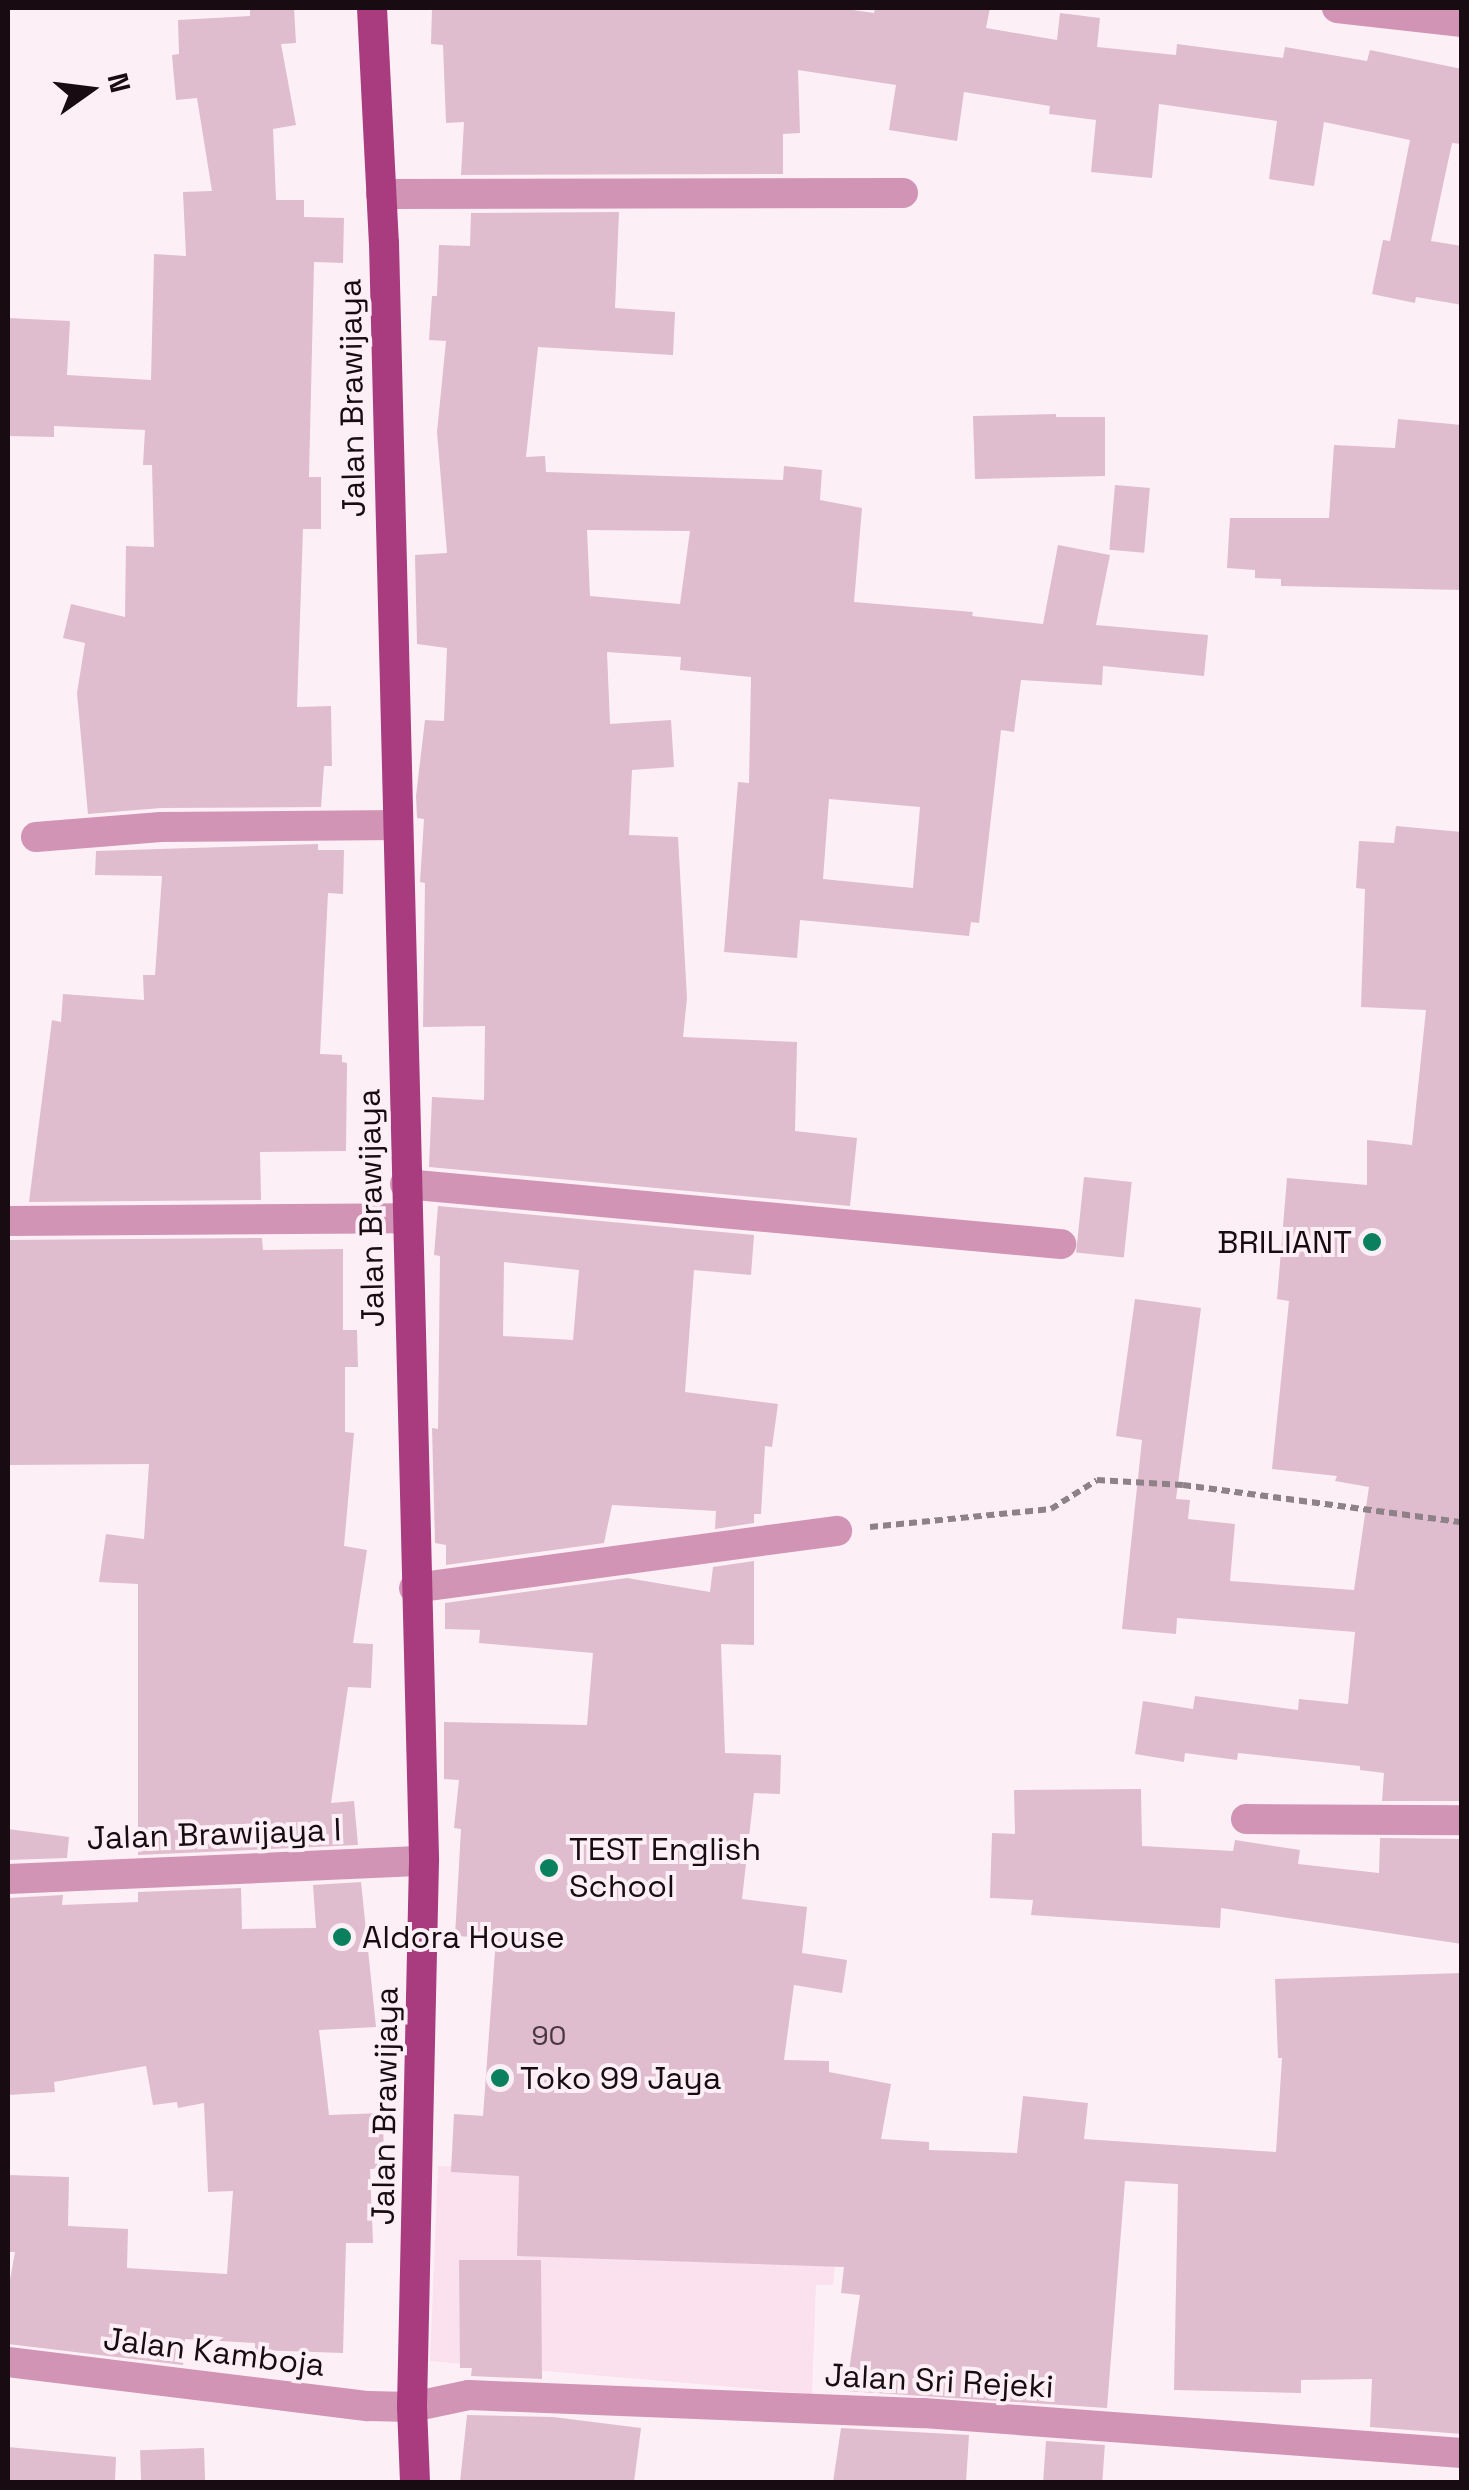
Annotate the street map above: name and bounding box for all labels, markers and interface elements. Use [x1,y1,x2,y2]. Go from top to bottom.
north arrow [40,40,140,140]
text: N [99,69,139,96]
street label: Jalan Brawijaya [331,278,373,518]
street label: Jalan Brawijaya [350,1088,392,1328]
place label: BRILIANT [1217,1223,1352,1261]
marker: BRILIANT [1361,1231,1383,1253]
street label: Jalan Brawijaya I [86,1810,342,1858]
place label: TEST English School [569,1831,762,1906]
marker: TEST English School [538,1857,560,1879]
place label: Aldora House [362,1918,565,1956]
marker: Aldora House [331,1926,353,1948]
street label: Jalan Brawijaya [364,1986,406,2226]
house number: 90 [531,2018,567,2052]
place label: Toko 99 Jaya [520,2059,721,2097]
marker: Toko 99 Jaya [489,2067,511,2089]
street label: Jalan Kamboja [101,2319,327,2385]
street label: Jalan Sri Rejeki [823,2356,1055,2406]

